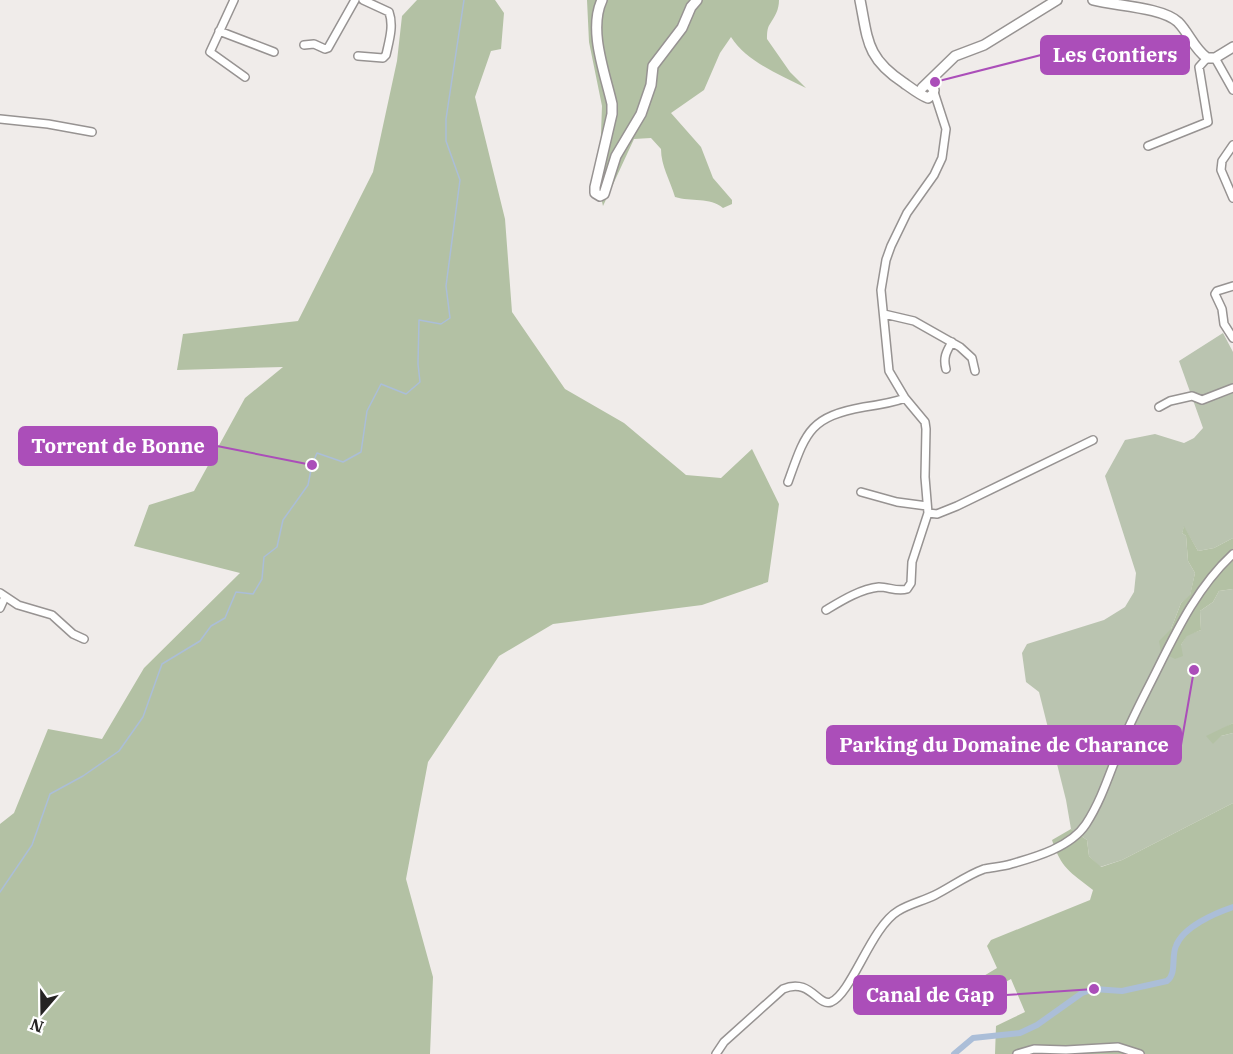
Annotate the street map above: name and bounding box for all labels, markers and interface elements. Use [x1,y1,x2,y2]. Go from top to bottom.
callout: Les Gontiers [1041,36,1189,74]
text: Les Gontiers [1053,41,1177,68]
callout: Torrent de Bonne [19,427,217,465]
text: Torrent de Bonne [31,432,205,459]
callout: Parking du Domaine de Charance [827,726,1181,764]
text: Parking du Domaine de Charance [839,731,1169,758]
callout: Canal de Gap [854,976,1006,1014]
text: Canal de Gap [866,981,994,1008]
north arrow [12,982,72,1042]
text: N [28,1015,46,1038]

